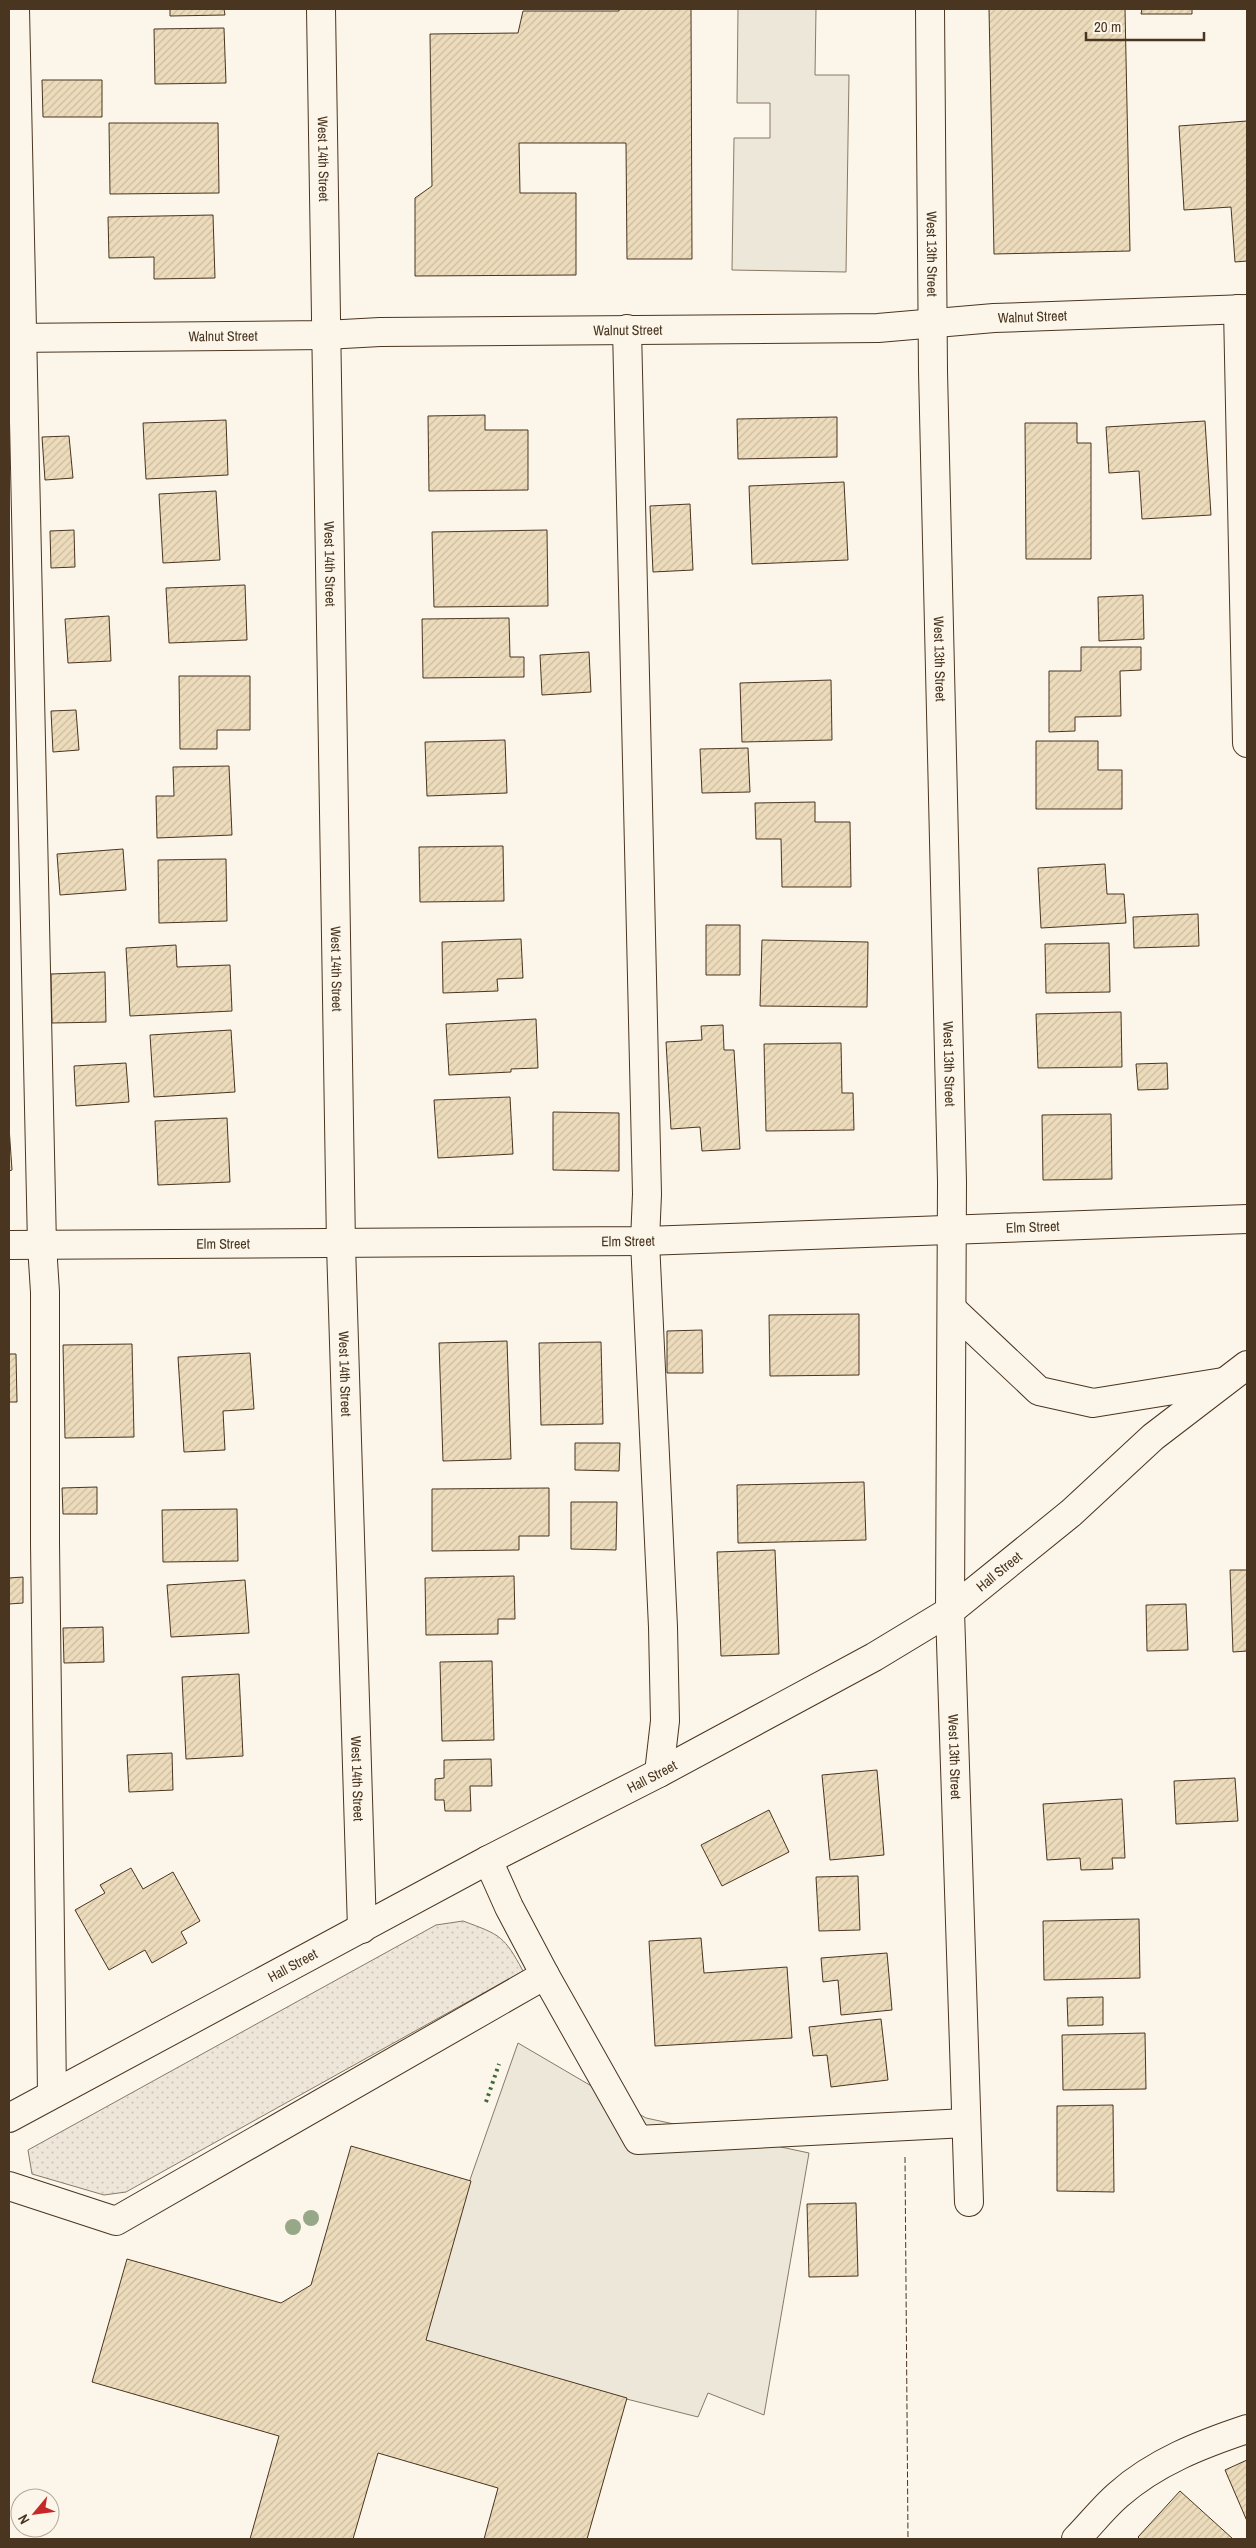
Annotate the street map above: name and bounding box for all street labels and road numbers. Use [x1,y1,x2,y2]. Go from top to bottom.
street label: West 14th Street [314,116,333,202]
street label: West 13th Street [923,211,941,297]
street label: Walnut Street [998,306,1067,327]
street label: Walnut Street [593,321,663,339]
street label: Walnut Street [188,327,258,345]
street label: West 14th Street [320,521,340,607]
street label: West 13th Street [930,616,950,702]
street label: West 14th Street [327,926,346,1012]
street label: West 13th Street [939,1021,959,1107]
street label: Elm Street [1006,1217,1060,1237]
street label: Elm Street [601,1232,655,1250]
street label: Elm Street [196,1234,250,1253]
street label: West 14th Street [335,1331,355,1417]
street label: Hall Street [972,1547,1025,1595]
street label: West 13th Street [944,1714,965,1800]
street label: West 14th Street [347,1736,368,1822]
street label: Hall Street [624,1756,680,1797]
street label: Hall Street [265,1945,320,1986]

